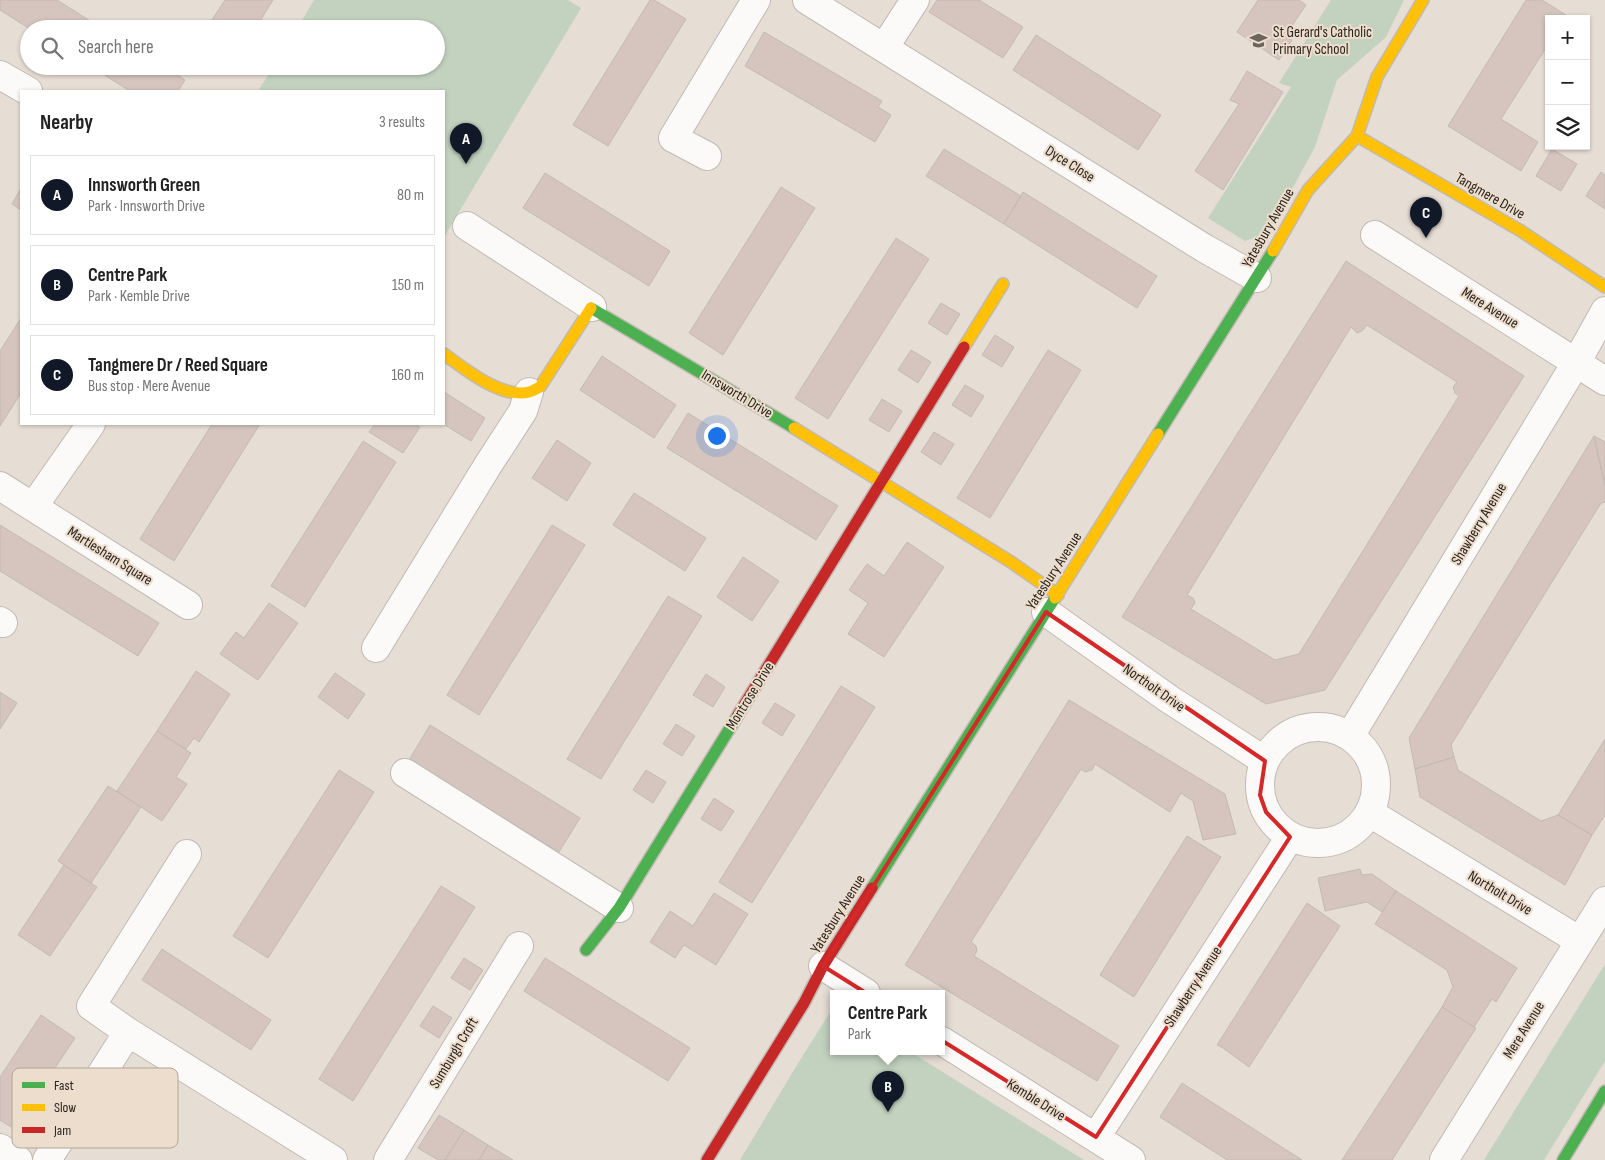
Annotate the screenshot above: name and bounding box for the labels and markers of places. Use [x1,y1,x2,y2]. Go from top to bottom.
place label: St Gerard's Catholic Primary School [1273,23,1372,59]
school or university icon: St Gerard's Catholic Primary School [1249,31,1269,51]
pin: A [450,123,482,164]
pin: C [1410,197,1442,238]
pin: B [872,1071,904,1112]

